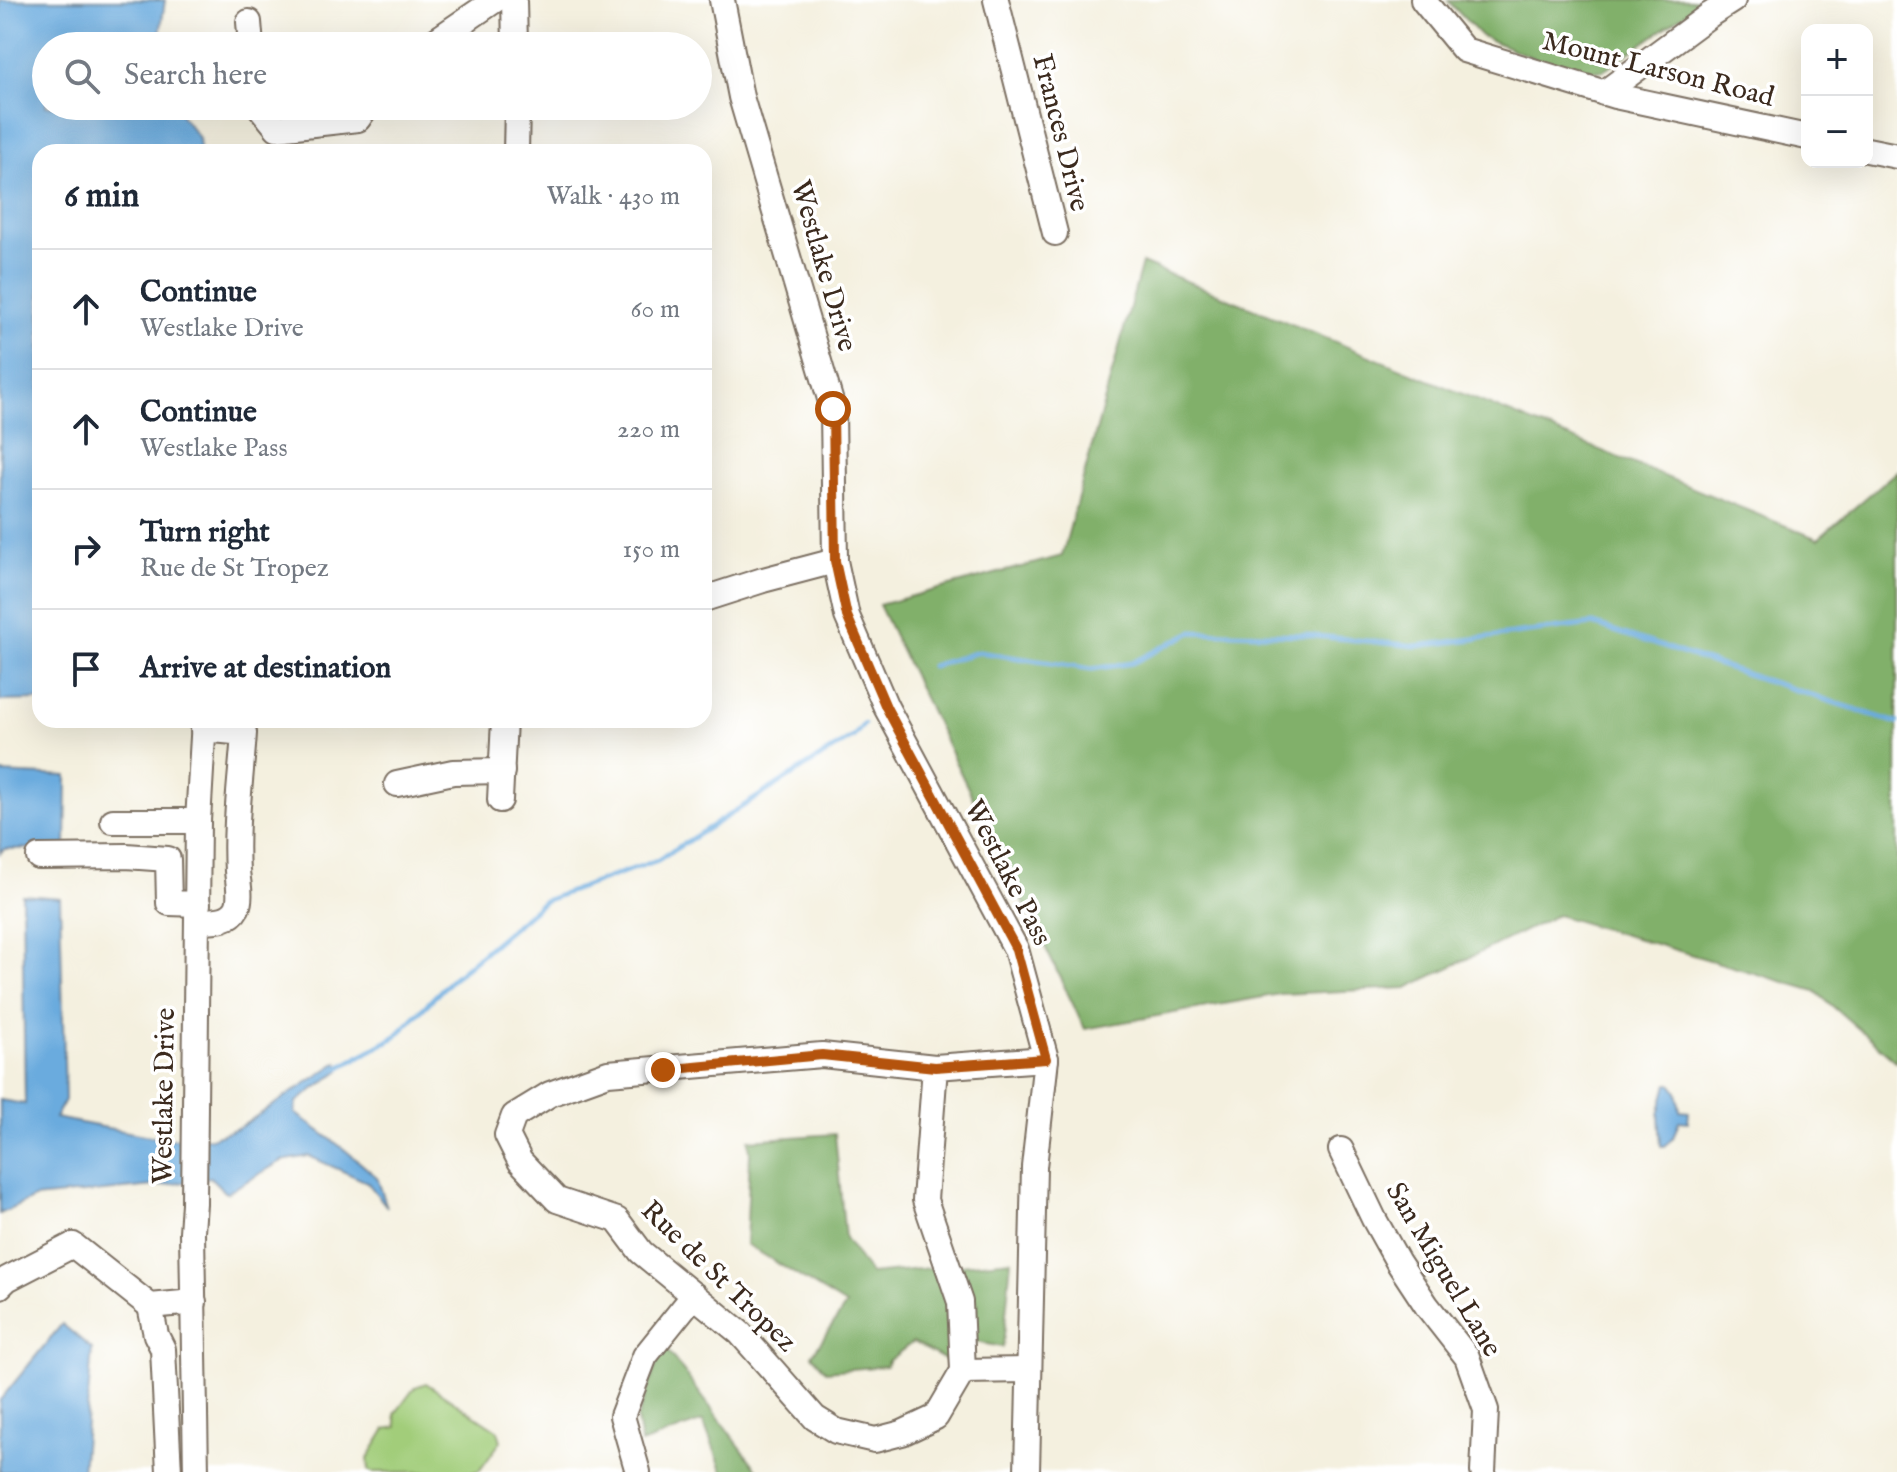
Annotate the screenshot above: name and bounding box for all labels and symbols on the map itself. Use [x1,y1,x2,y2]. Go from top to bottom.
street label: Mount Larson Road [1539,24,1778,116]
street label: Frances Drive [1024,51,1096,215]
street label: Westlake Drive [782,176,864,356]
route start [815,391,851,427]
street label: Westlake Pass [955,794,1059,952]
street label: Westlake Drive [146,1007,184,1184]
route end [645,1052,681,1088]
street label: San Miguel Lane [1377,1176,1509,1364]
street label: Rue de St Tropez [633,1194,803,1360]

